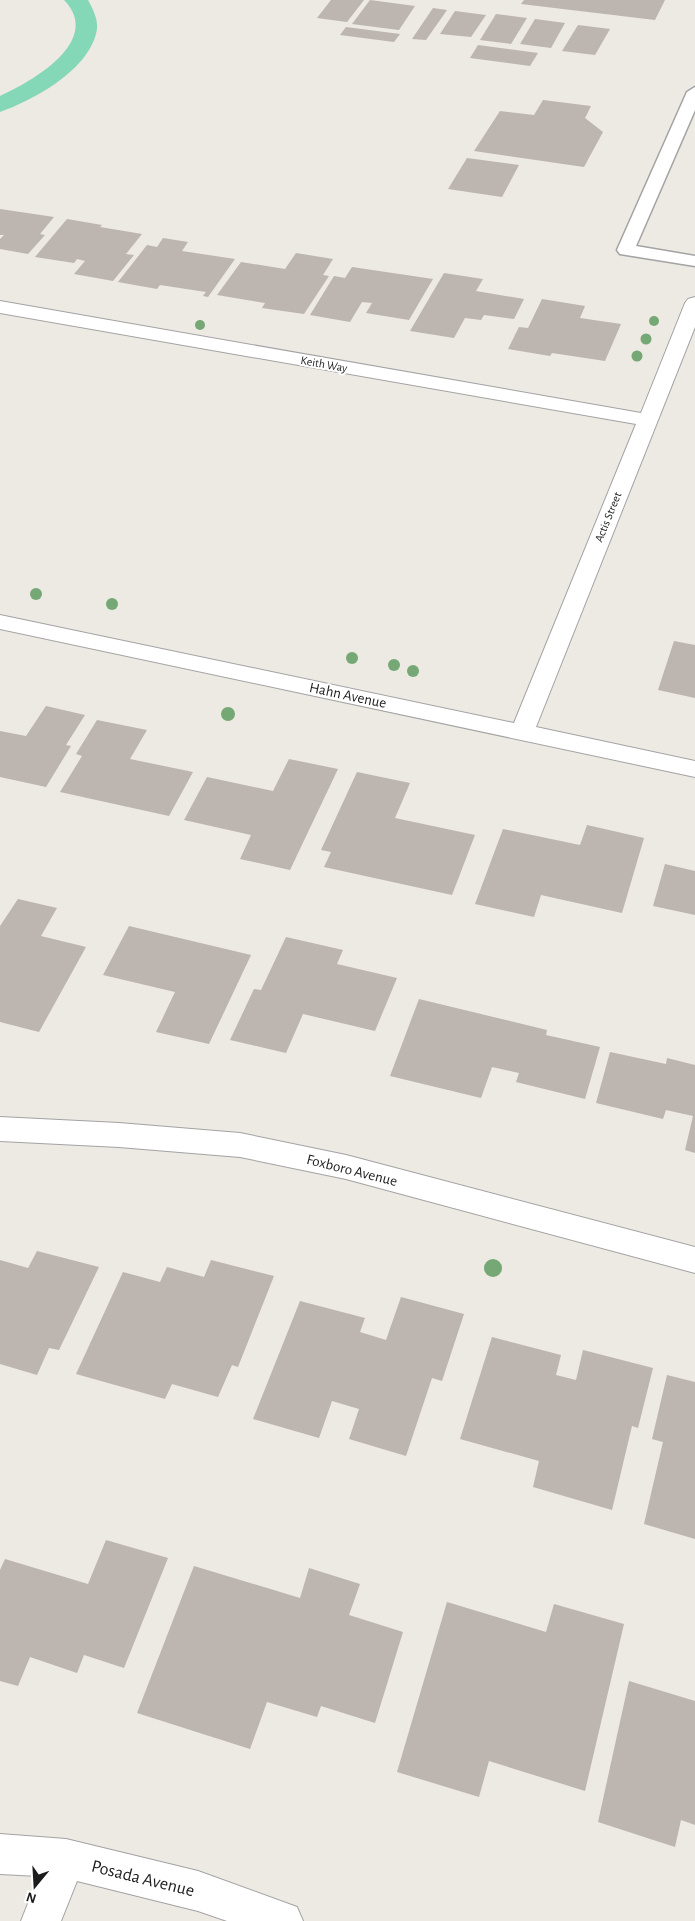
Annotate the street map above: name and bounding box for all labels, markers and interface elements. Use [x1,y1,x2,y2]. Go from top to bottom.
street label: Keith Way [299,354,348,375]
street label: Actis Street [593,490,624,544]
street label: Hahn Avenue [308,680,388,711]
street label: Foxboro Avenue [305,1152,399,1189]
street label: Posada Avenue [89,1857,196,1900]
north arrow [10,1861,60,1911]
text: N [24,1889,38,1906]

